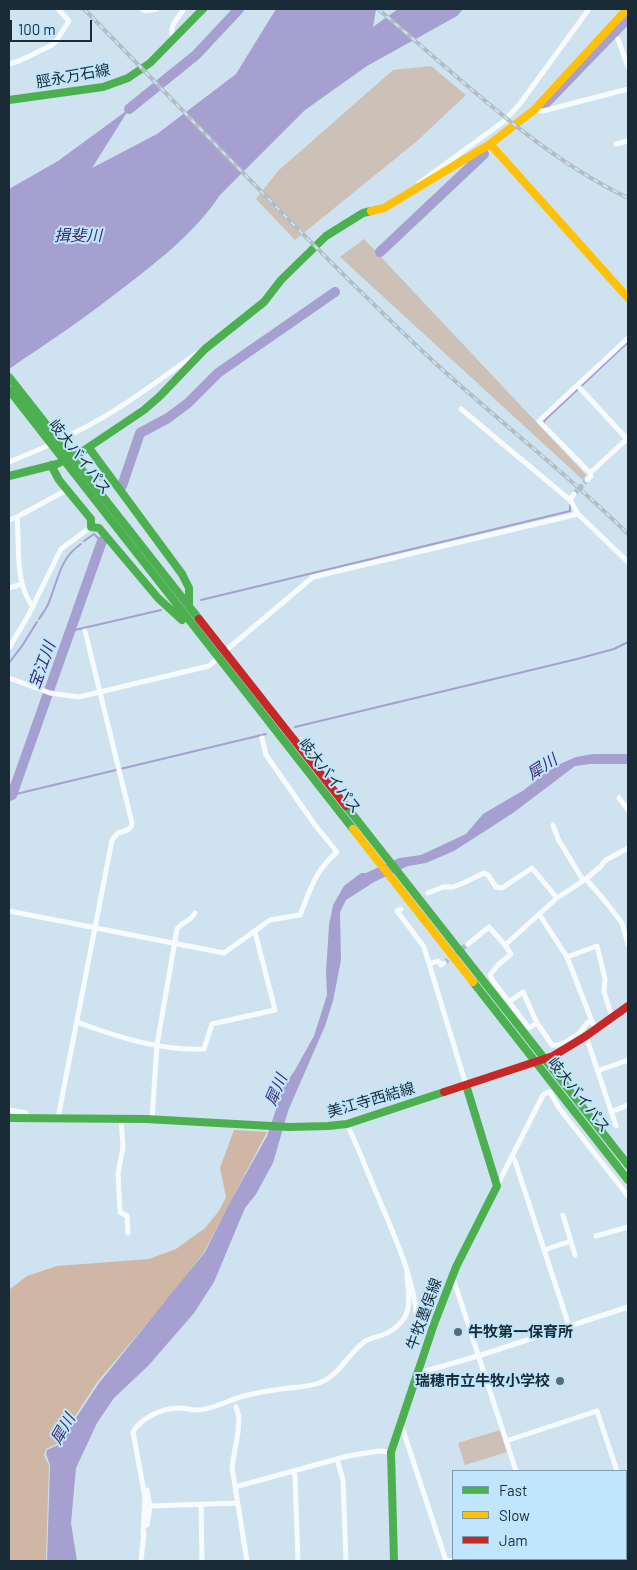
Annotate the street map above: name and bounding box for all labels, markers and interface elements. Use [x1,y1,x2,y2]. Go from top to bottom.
scale bar [12,10,95,42]
text: 100 m [18,20,56,38]
street label: 脛永万石線 [35,61,111,91]
water label: 揖斐川 [54,226,102,246]
street label: 岐大バイパス [45,416,115,498]
water label: 宝江川 [25,639,59,691]
street label: 岐大バイパス [295,735,365,817]
water label: 犀川 [523,750,561,784]
street label: 岐大バイパス [544,1054,614,1136]
water label: 犀川 [261,1072,291,1108]
street label: 美江寺西結線 [325,1079,417,1121]
street label: 牛牧墨俣線 [403,1276,445,1352]
place label: 牛牧第一保育所 [468,1323,573,1341]
marker: 牛牧第一保育所 [452,1326,464,1338]
place label: 瑞穂市立牛牧小学校 [415,1372,550,1390]
marker: 瑞穂市立牛牧小学校 [554,1375,566,1387]
water label: 犀川 [47,1410,79,1448]
legend [452,1470,627,1560]
text: Fast [499,1481,527,1499]
text: Slow [499,1506,530,1524]
text: Jam [499,1531,528,1549]

